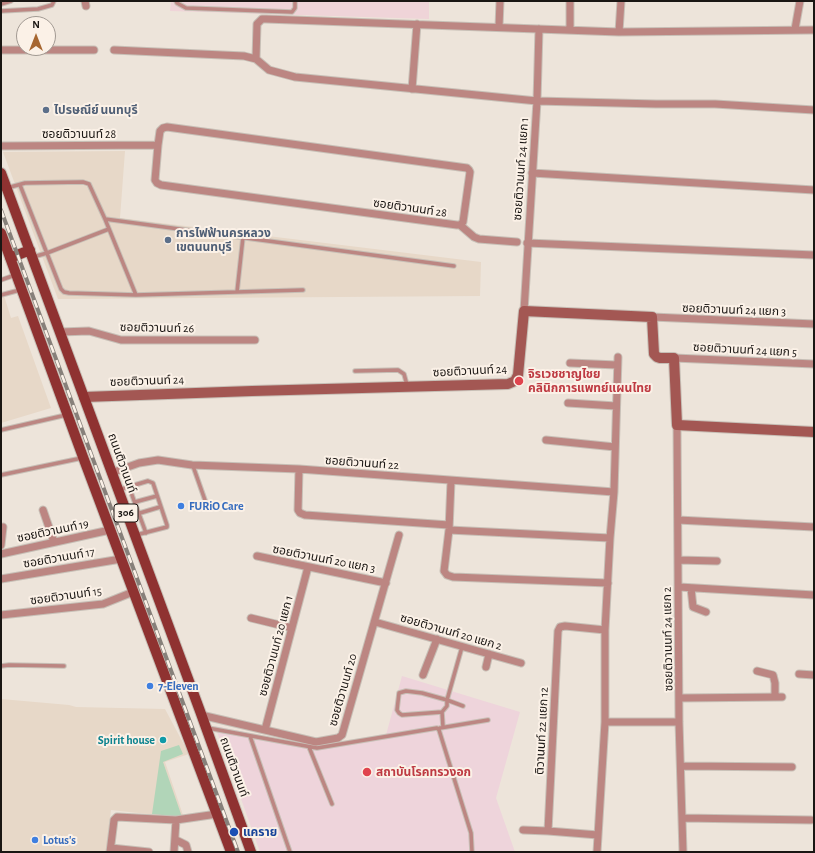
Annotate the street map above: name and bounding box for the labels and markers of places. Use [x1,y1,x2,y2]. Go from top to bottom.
place label: ไปรษณีย์ นนทบุรี [54,103,138,117]
marker: ไปรษณีย์ นนทบุรี [41,105,51,115]
place label: การไฟฟ้านครหลวง เขตนนทบุรี [176,226,271,254]
marker: การไฟฟ้านครหลวง เขตนนทบุรี [163,235,173,245]
place label: จิรเวชชาญไชย คลินิกการแพทย์แผนไทย [528,367,652,395]
marker: จิรเวชชาญไชย คลินิกการแพทย์แผนไทย [513,375,525,387]
place label: FURiO Care [189,499,244,513]
marker: FURiO Care [176,501,186,511]
place label: 7-Eleven [158,679,199,693]
marker: 7-Eleven [145,681,155,691]
place label: Spirit house [98,733,155,747]
marker: Spirit house [158,735,168,745]
place label: สถาบันโรคทรวงอก [376,765,471,779]
marker: สถาบันโรคทรวงอก [361,766,373,778]
place label: แคราย [243,825,277,839]
marker: แคราย [228,826,240,838]
place label: Lotus's [43,833,76,847]
marker: Lotus's [30,835,40,845]

